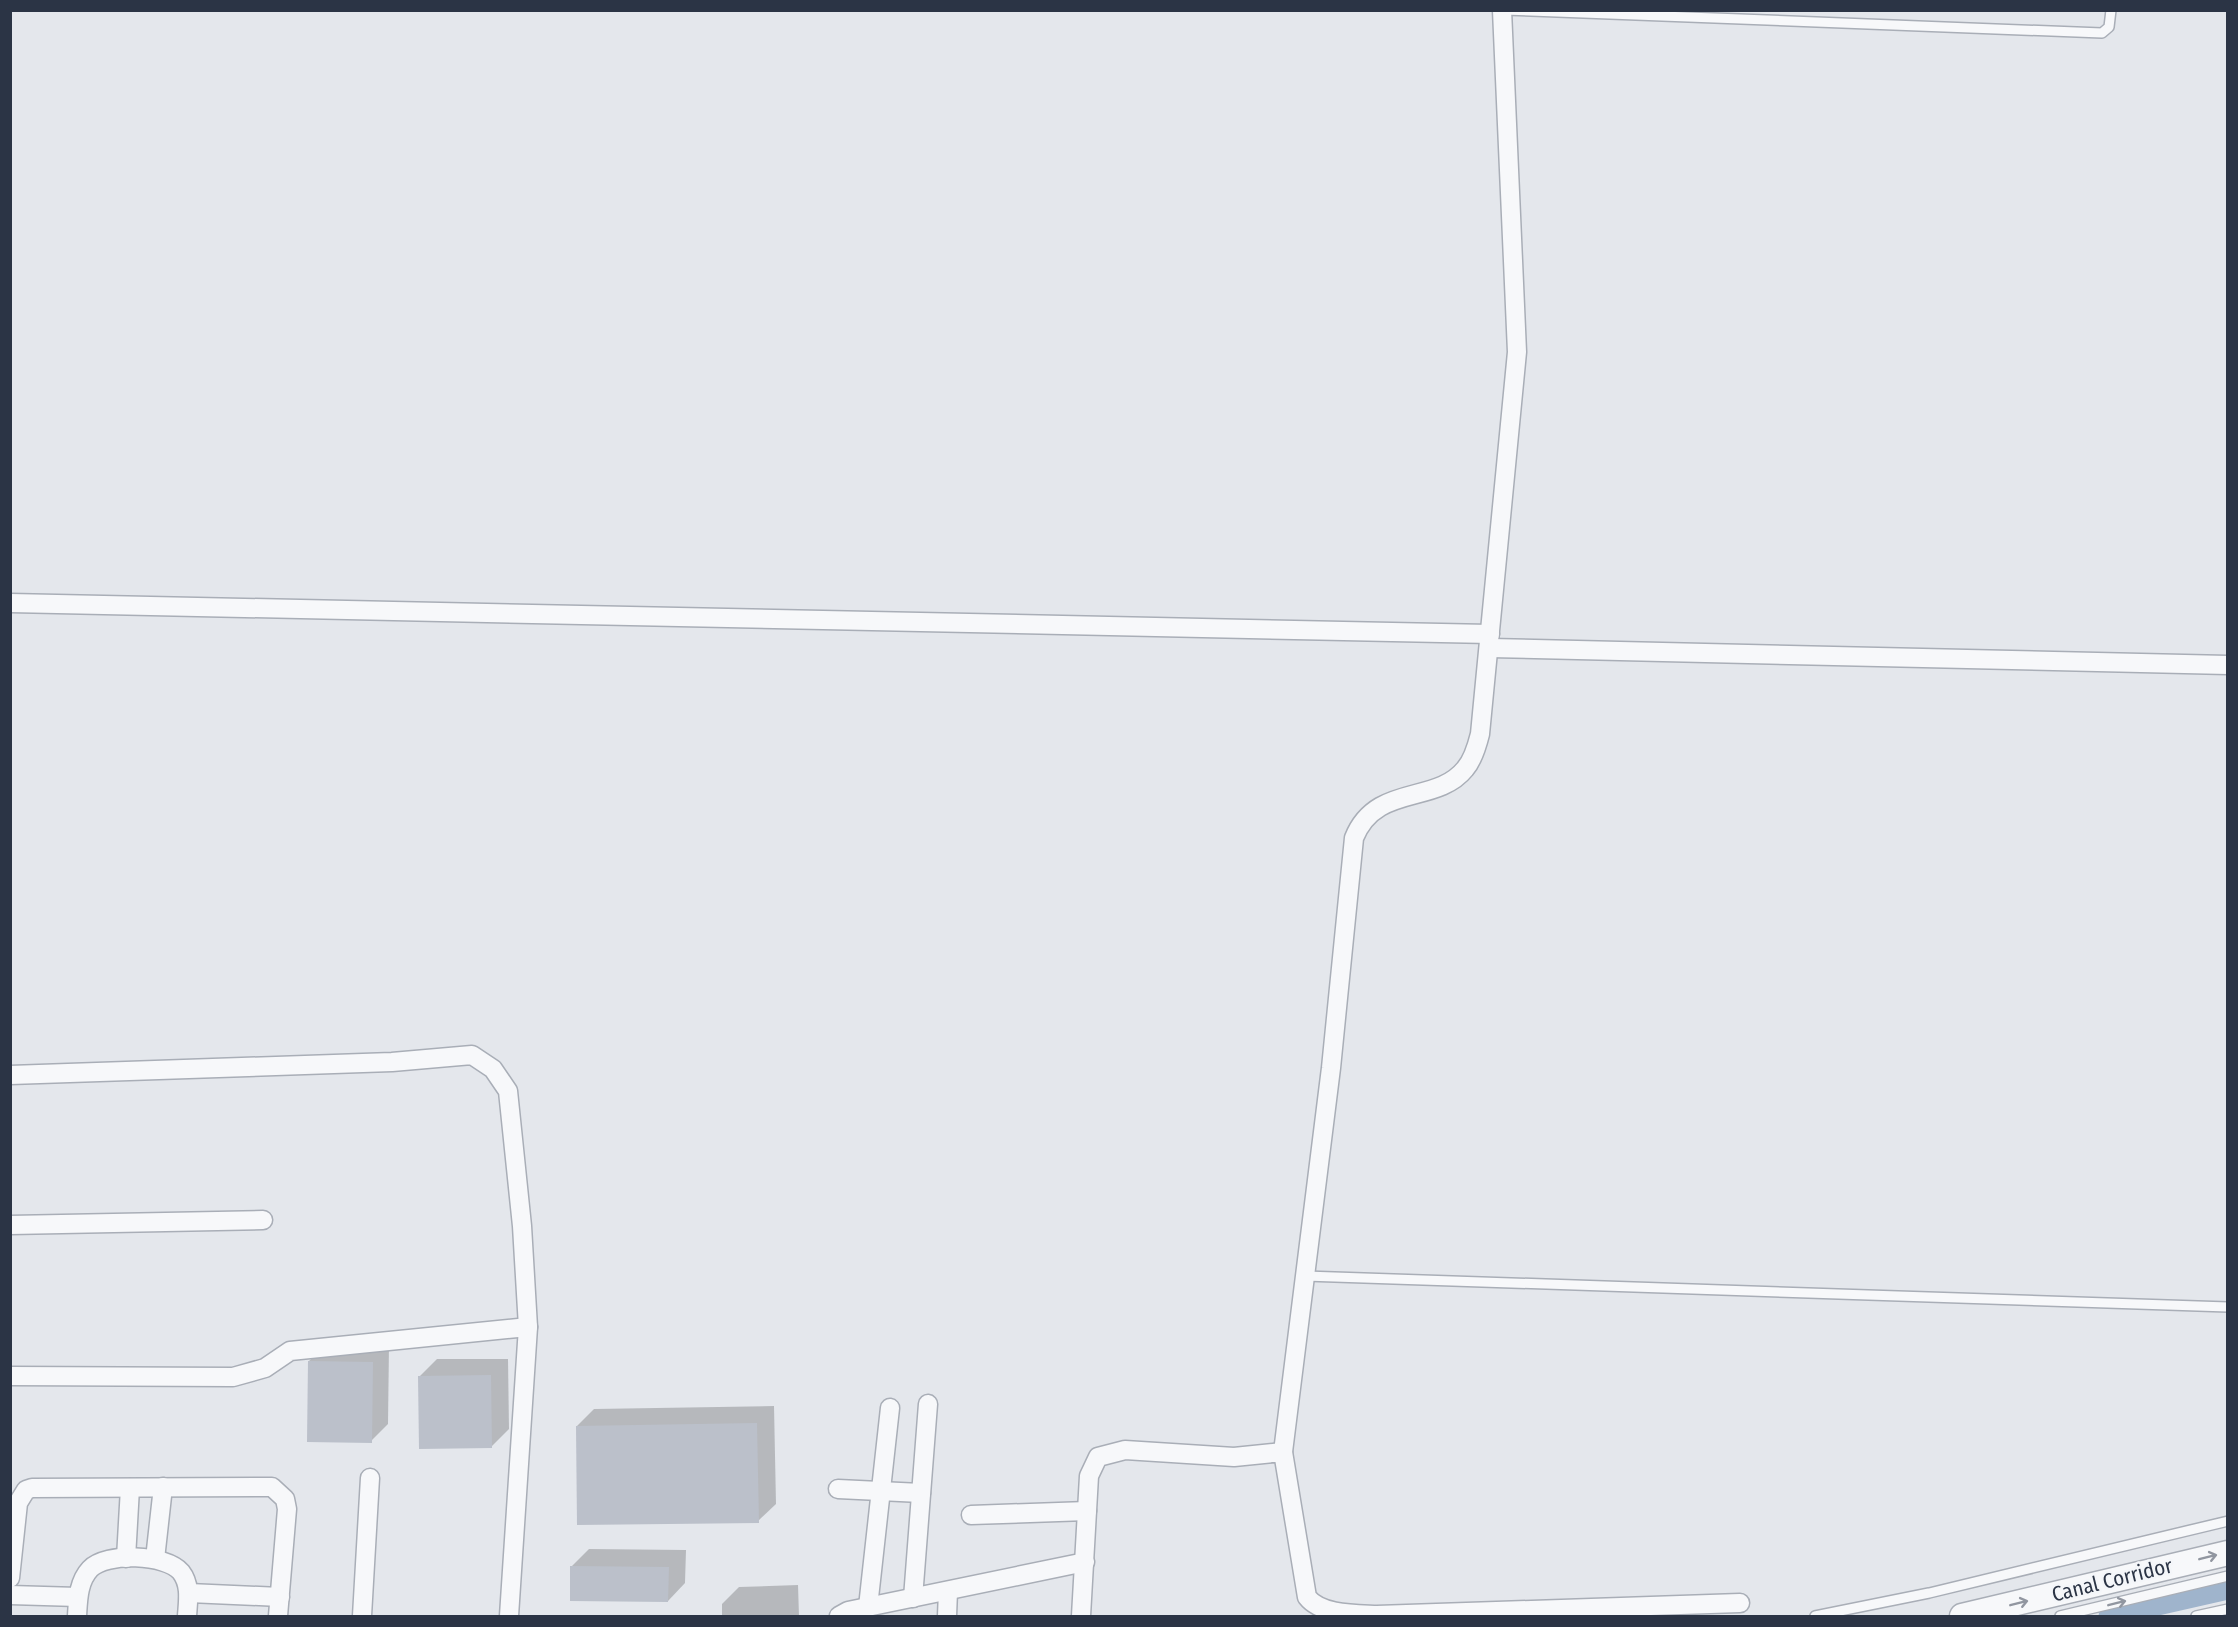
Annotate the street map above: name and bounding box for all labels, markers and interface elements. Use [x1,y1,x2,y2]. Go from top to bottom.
one-way arrow [2199,1551,2218,1563]
street label: Canal Corridor [2049,1552,2176,1608]
one-way arrow [2009,1596,2028,1608]
one-way arrow [2107,1596,2126,1608]

